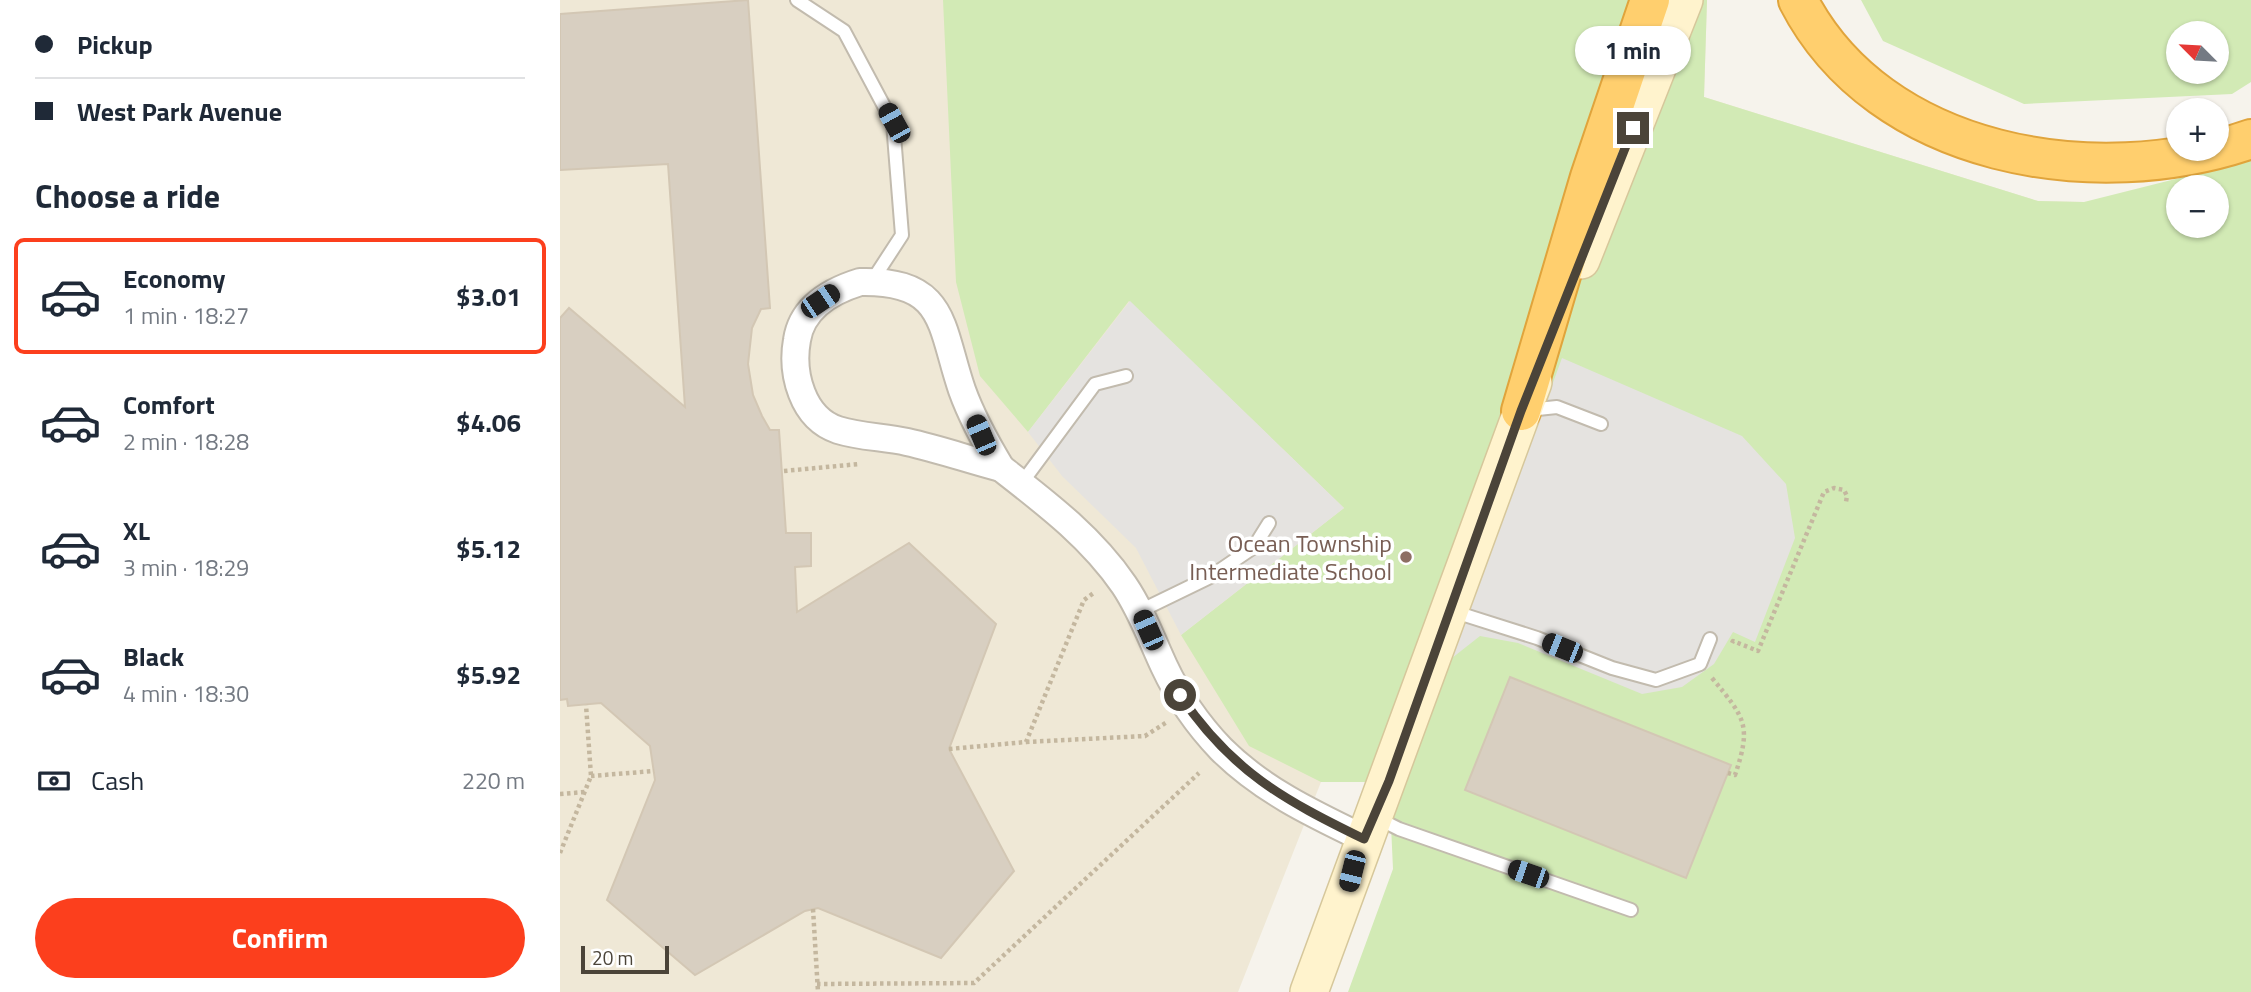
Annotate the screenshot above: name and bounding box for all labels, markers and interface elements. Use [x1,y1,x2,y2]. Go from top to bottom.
north arrow [2166,21,2230,84]
map controls [2166,21,2229,238]
text: Pickup [77,25,153,64]
callout: 1 min [1575,26,1691,76]
text: 1 min [1605,33,1661,68]
text: West Park Avenue [77,92,282,131]
button: + [2166,98,2229,161]
car [875,100,914,146]
route end [1617,112,1649,144]
text: Choose a ride [35,172,220,220]
button: − [2166,175,2229,238]
text: Economy [123,259,225,298]
icon: car [39,265,102,328]
text: $3.01 [456,277,521,316]
car [797,281,844,321]
text: 1 min · 18:27 [123,298,249,333]
text: Comfort [123,385,215,424]
icon: car [39,391,102,454]
text: $4.06 [456,403,521,442]
car [964,412,999,458]
text: 2 min · 18:28 [123,424,249,459]
text: XL [123,511,150,550]
icon: car [39,517,102,580]
place label: Ocean Township Intermediate School [1189,525,1392,589]
text: $5.12 [456,529,521,568]
marker: Ocean Township Intermediate School [1398,549,1414,565]
text: 3 min · 18:29 [123,550,249,585]
car [1130,607,1167,653]
car [1539,630,1586,666]
text: Black [123,637,184,676]
icon: car [39,643,102,706]
text: $5.92 [456,655,521,694]
text: 4 min · 18:30 [123,676,249,711]
route start [1164,679,1196,711]
text: Cash [91,761,144,800]
icon: cash [35,762,73,800]
text: 220 m [462,763,525,798]
car [1337,848,1368,894]
car [1505,857,1552,891]
button: Confirm [35,898,525,978]
scale bar [581,943,668,975]
text: 20 m [592,943,633,972]

